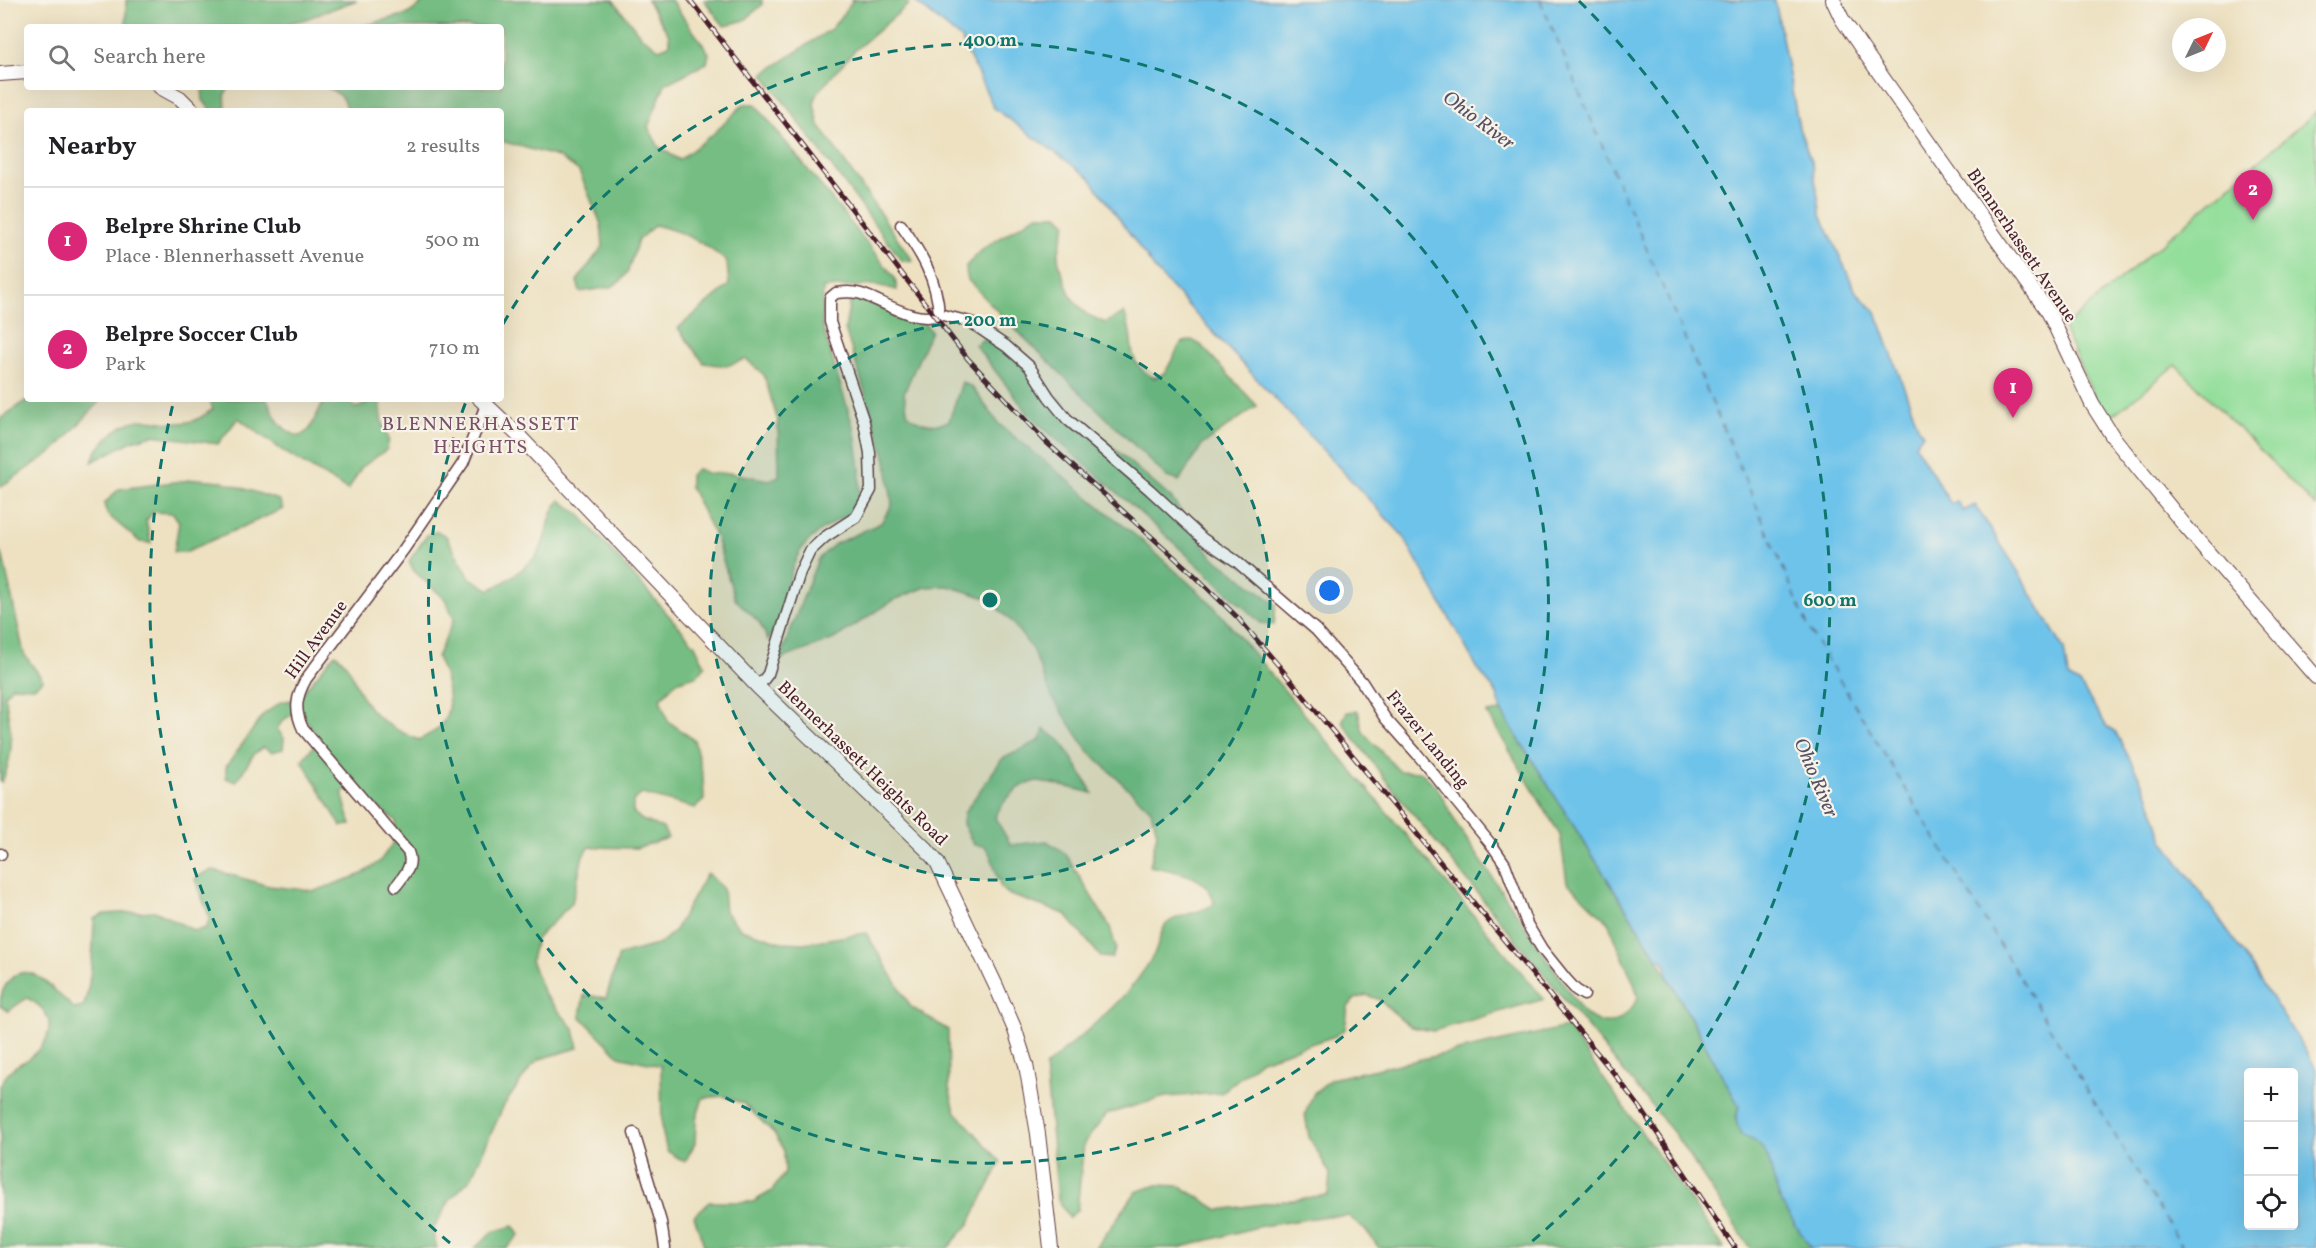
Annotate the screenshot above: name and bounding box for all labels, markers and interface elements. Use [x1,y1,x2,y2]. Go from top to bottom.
north arrow [2172,18,2226,72]
search box [24,24,504,90]
text: 400 m [963,29,1017,54]
icon: search [45,41,78,74]
text: Search here [93,42,206,73]
water label: Ohio River [1436,85,1520,158]
text: Nearby [48,129,137,165]
text: 2 results [406,133,480,161]
street label: Blennerhassett Avenue [1960,164,2082,328]
pin: 2 [2234,170,2272,220]
text: Belpre Shrine Club [105,212,301,243]
text: 1 [63,227,72,255]
text: 500 m [425,227,480,255]
text: Place · Blennerhassett Avenue [105,243,364,271]
text: 200 m [964,309,1016,334]
text: Belpre Soccer Club [105,320,298,351]
text: 2 [62,335,73,363]
text: 710 m [429,335,480,363]
text: Park [105,351,146,379]
pin: 1 [1994,368,2032,418]
district label: BLENNERHASSETT HEIGHTS [382,411,580,462]
your location [1315,576,1344,605]
text: 600 m [1803,589,1857,614]
centre of rings [980,590,1000,610]
street label: Hill Avenue [280,595,354,685]
street label: Blennerhassett Heights Road [771,676,953,852]
street label: Frazer Landing [1380,685,1474,795]
water label: Ohio River [1786,734,1844,823]
map controls [2244,1068,2298,1230]
button: + [2244,1068,2298,1122]
button: − [2244,1122,2298,1176]
button: locate [2244,1176,2298,1230]

